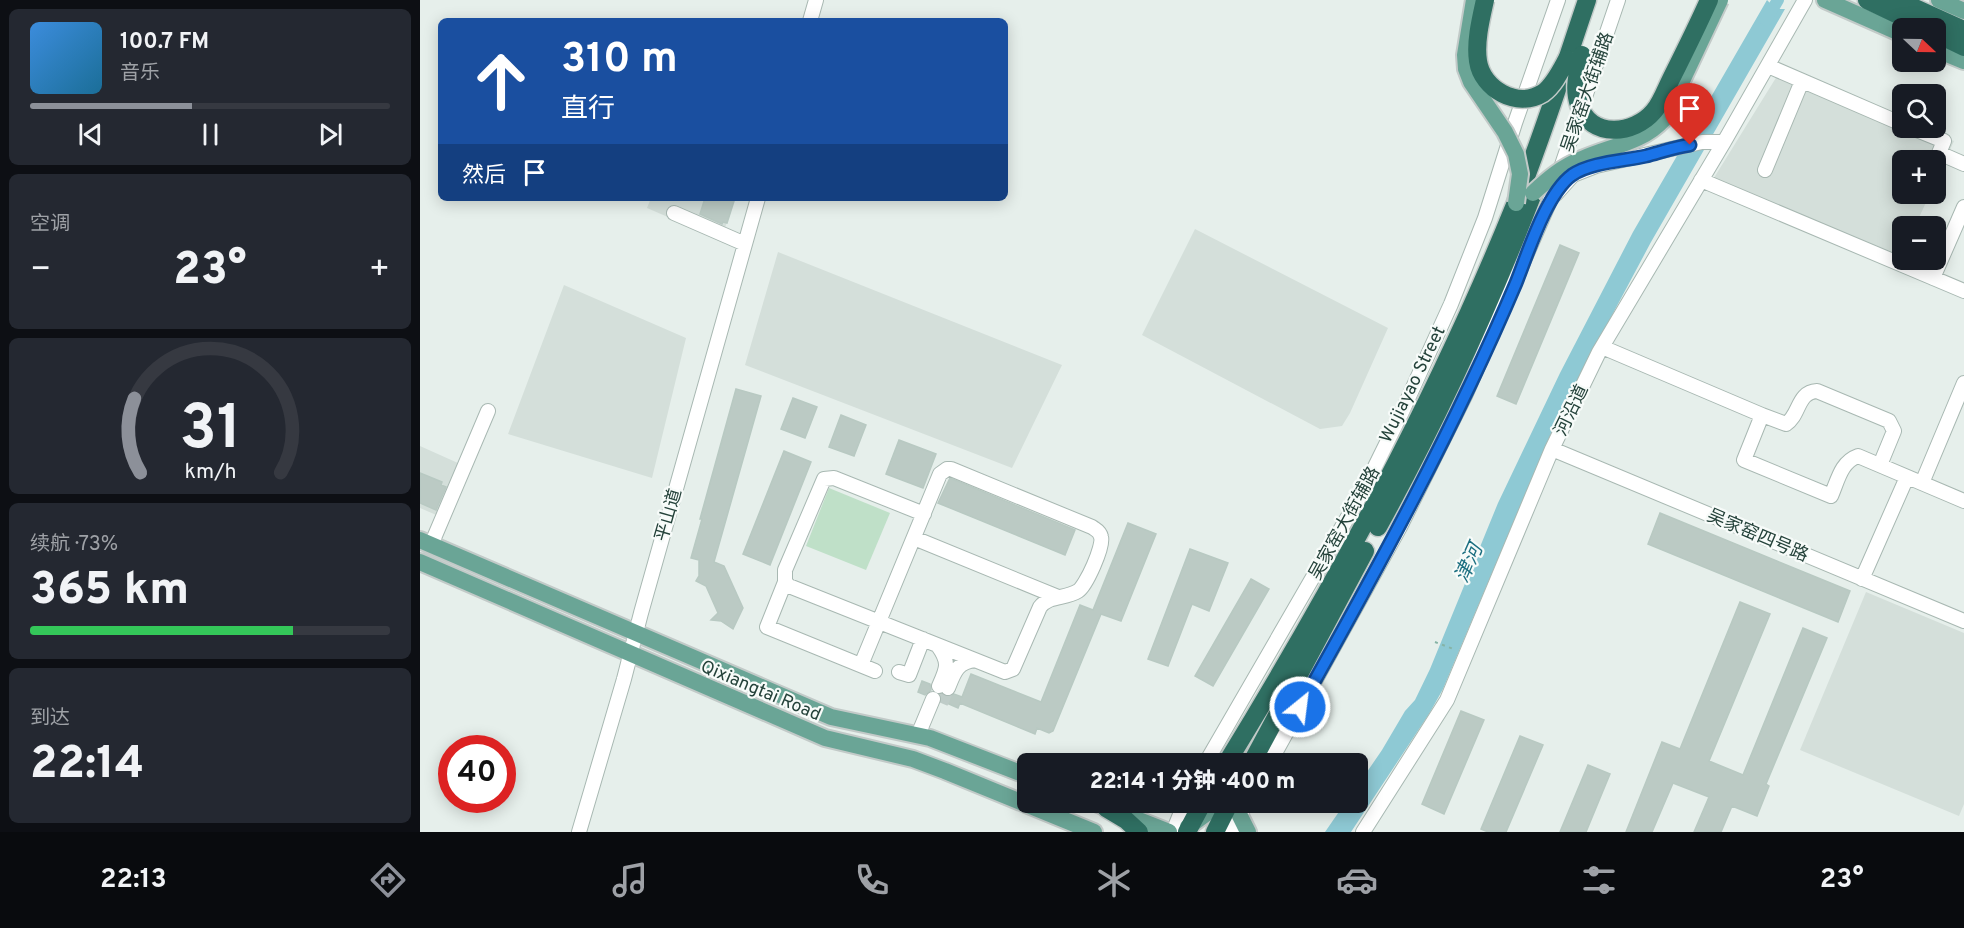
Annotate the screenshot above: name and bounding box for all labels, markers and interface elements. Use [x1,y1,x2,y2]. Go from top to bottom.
north arrow [1892,18,1946,72]
map controls [1892,18,1946,270]
text: 100.7 FM [120,29,209,56]
street label: 吴家窑大街辅路 [1557,29,1620,156]
text: 310 m [561,34,678,87]
icon: ahead [462,42,540,120]
text: 音乐 [120,61,160,87]
pin [1664,83,1715,145]
button: search [1892,84,1946,138]
icon: arrive [1673,92,1706,125]
text: 直行 [561,93,615,127]
icon: previous [74,118,107,151]
icon: pause [194,118,227,151]
icon: next [314,118,347,151]
button: + [1892,150,1946,204]
icon: arrive [518,156,551,189]
text: 然后 [462,163,506,190]
text: 空调 [30,212,70,238]
button: − [1892,216,1946,270]
text: 23° [173,243,247,300]
text: − [30,250,51,292]
text: + [369,250,390,292]
street label: Wujiayao Street [1375,322,1452,447]
street label: 河沿道 [1550,381,1595,440]
text: 31 [179,392,241,471]
text: km/h [184,459,236,486]
street label: 吴家窑大街辅路 [1305,463,1386,584]
street label: 平山道 [651,486,688,545]
street label: 吴家窑四号路 [1703,505,1812,568]
text: 续航 · 73% [30,532,118,558]
water label: 津河 [1450,537,1491,587]
text: 365 km [30,563,189,620]
street label: Qixiangtai Road [697,656,824,727]
position arrow [1268,675,1332,739]
text: 到达 [30,706,70,732]
speed limit sign: 40 [438,735,516,813]
text: 22:14 [30,737,144,794]
text: 22:14 · 1 分钟 · 400 m [1090,769,1295,796]
icon: directions [367,859,409,901]
icon: music [609,859,651,901]
icon: phone [851,859,893,901]
icon: climate [1093,859,1135,901]
icon: car [1336,859,1378,901]
icon: filters [1578,859,1620,901]
text: 22:13 [100,863,167,897]
text: 23° [1820,863,1864,897]

